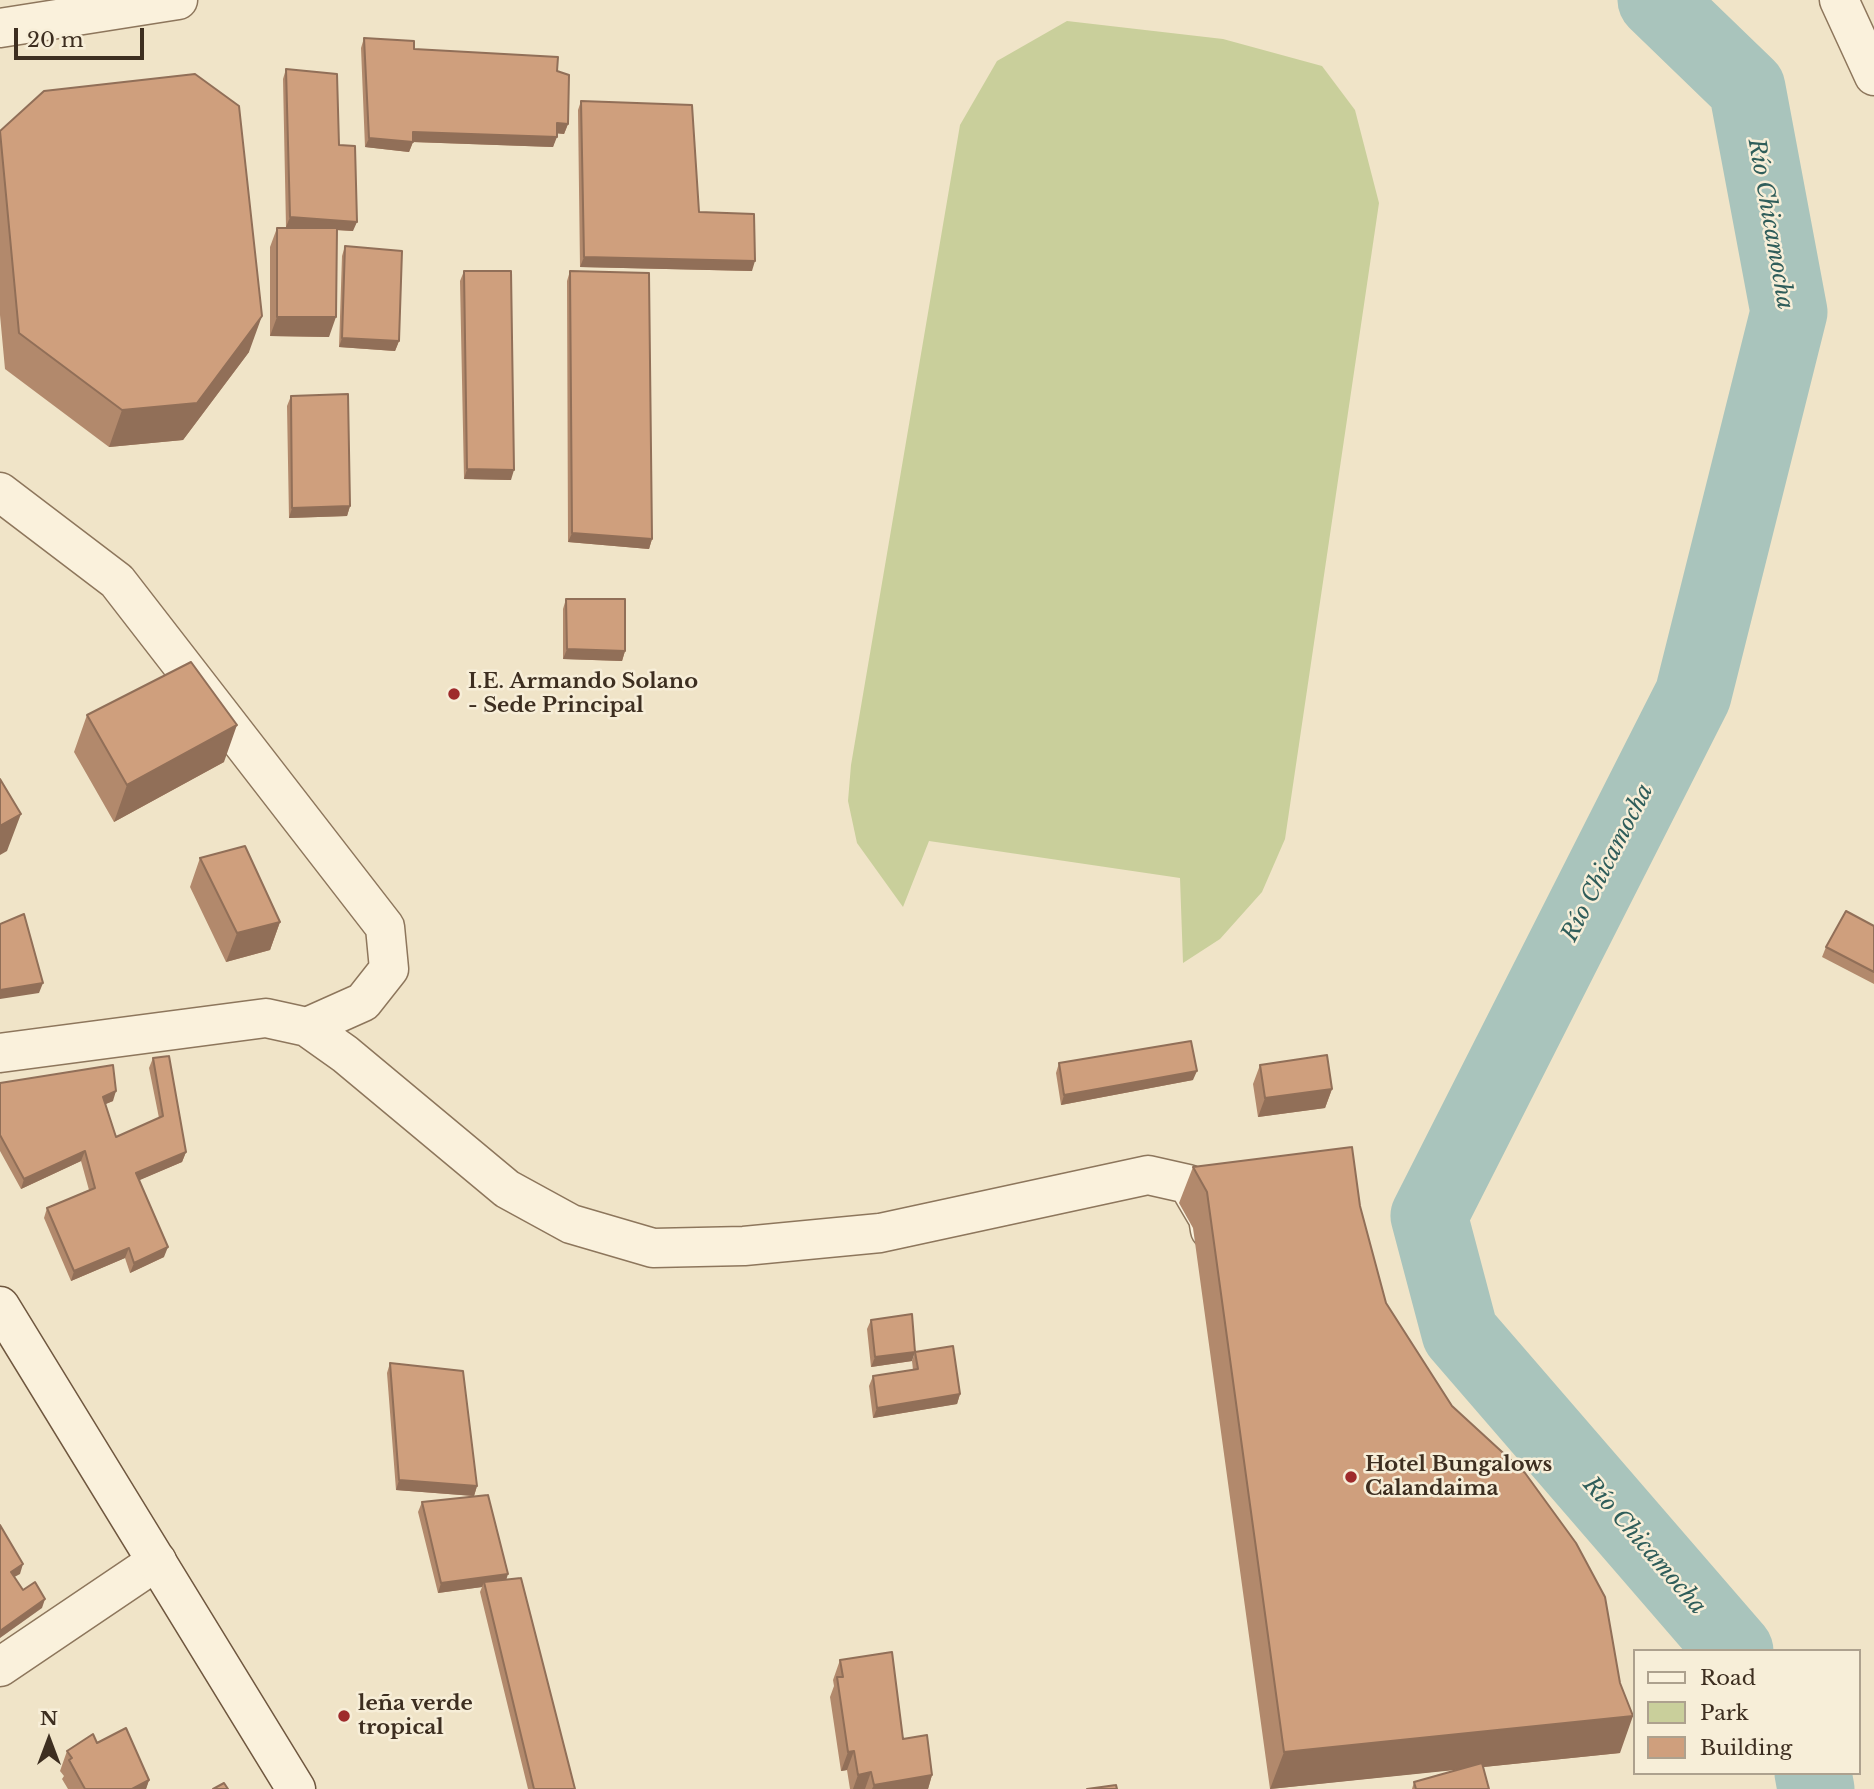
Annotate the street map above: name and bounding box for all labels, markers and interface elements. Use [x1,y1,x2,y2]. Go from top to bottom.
scale bar [18,14,147,58]
text: 20 m [27,27,84,53]
water label: Río Chicamocha [1741,136,1799,312]
place label: I.E. Armando Solano - Sede Principal [468,669,698,719]
marker: I.E. Armando Solano - Sede Principal [446,686,462,702]
water label: Río Chicamocha [1556,780,1660,946]
place label: Hotel Bungalows Calandaima [1365,1452,1552,1502]
marker: Hotel Bungalows Calandaima [1343,1469,1359,1485]
water label: Río Chicamocha [1577,1472,1711,1620]
legend [1632,1649,1860,1775]
text: Road [1700,1665,1756,1691]
place label: leña verde tropical [358,1691,473,1741]
text: Park [1700,1700,1749,1726]
north arrow [14,1705,84,1775]
text: N [40,1707,58,1730]
marker: leña verde tropical [336,1708,352,1724]
text: Building [1700,1735,1792,1761]

